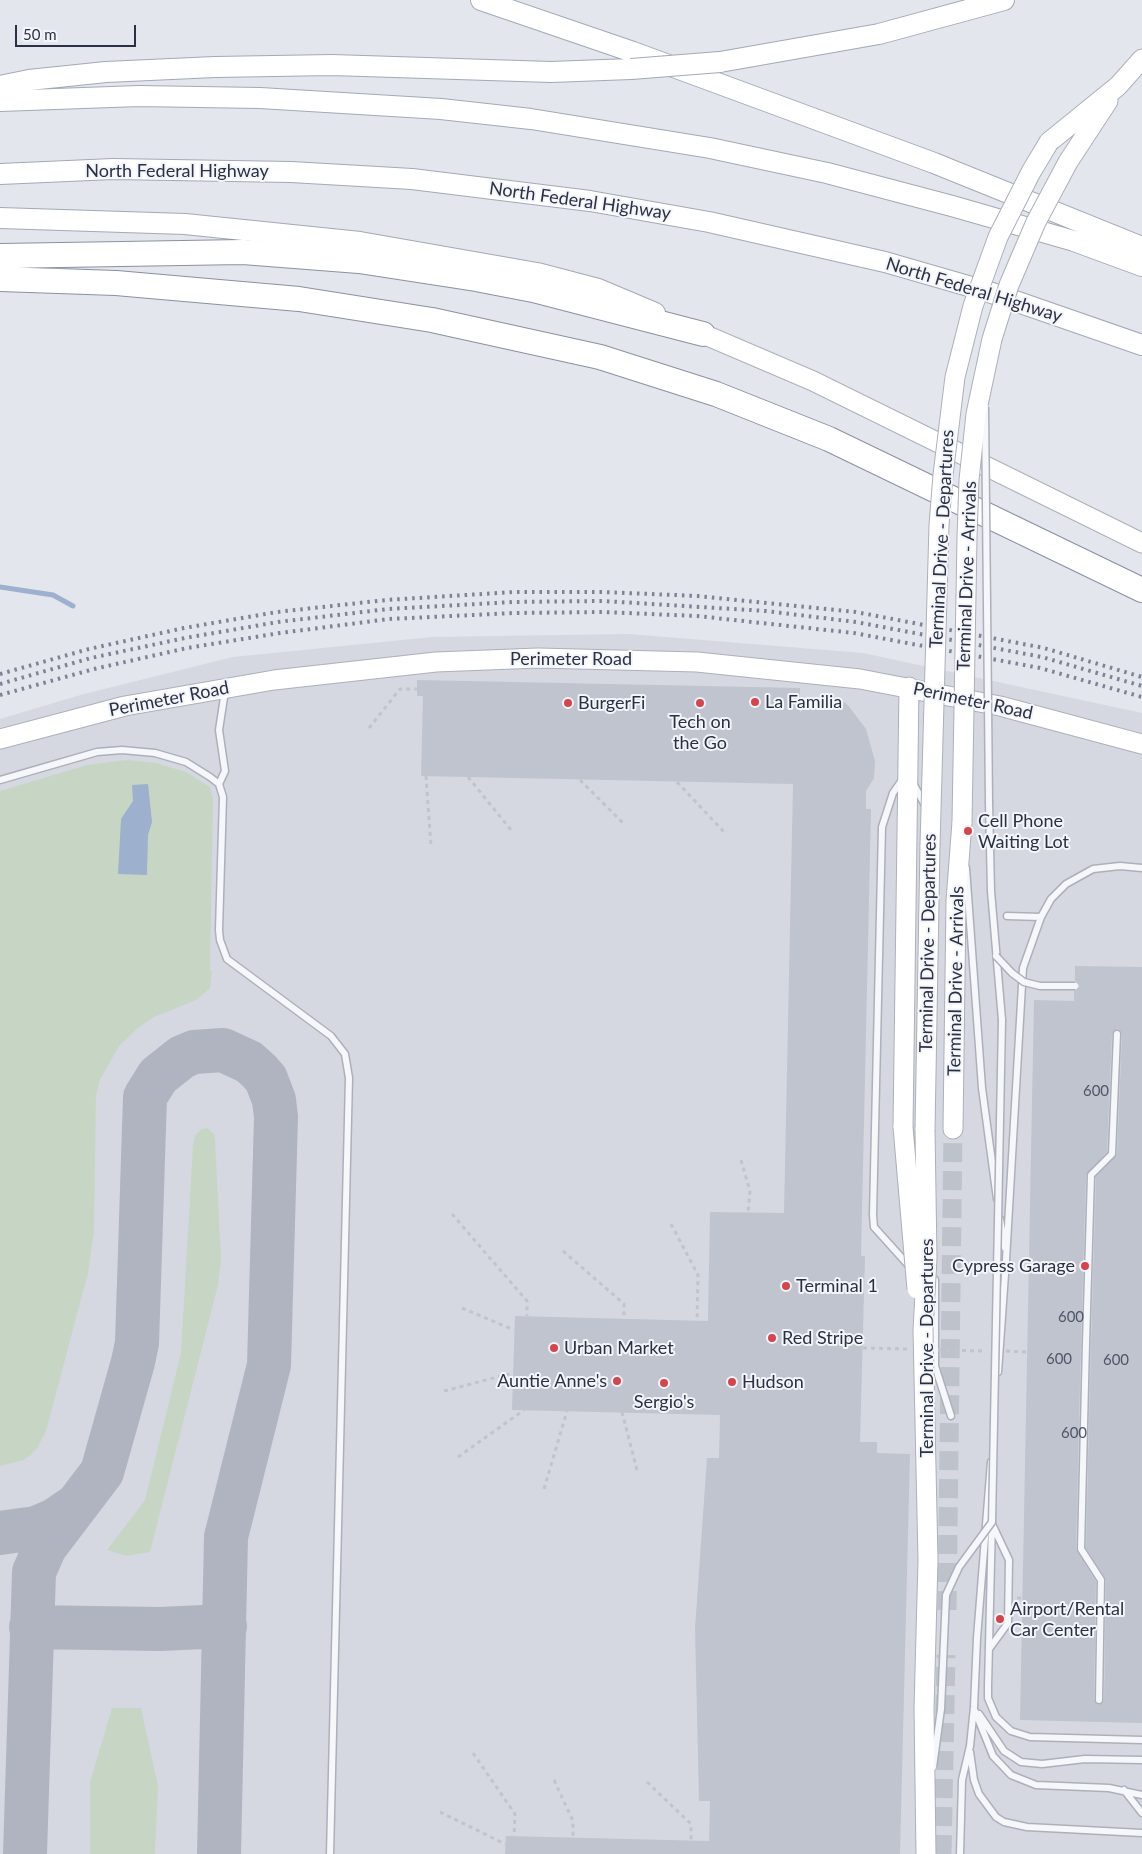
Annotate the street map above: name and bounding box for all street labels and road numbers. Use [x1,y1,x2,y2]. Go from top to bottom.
street label: North Federal Highway [85,160,269,182]
street label: North Federal Highway [488,178,672,224]
street label: North Federal Highway [883,253,1065,327]
street label: Terminal Drive - Departures [925,429,959,649]
street label: Terminal Drive - Arrivals [953,481,981,671]
street label: Perimeter Road [510,648,632,670]
street label: Perimeter Road [107,677,231,721]
street label: Perimeter Road [911,678,1035,724]
street label: Terminal Drive - Departures [915,833,941,1053]
street label: Terminal Drive - Arrivals [944,886,968,1076]
street label: Terminal Drive - Departures [916,1239,938,1457]

